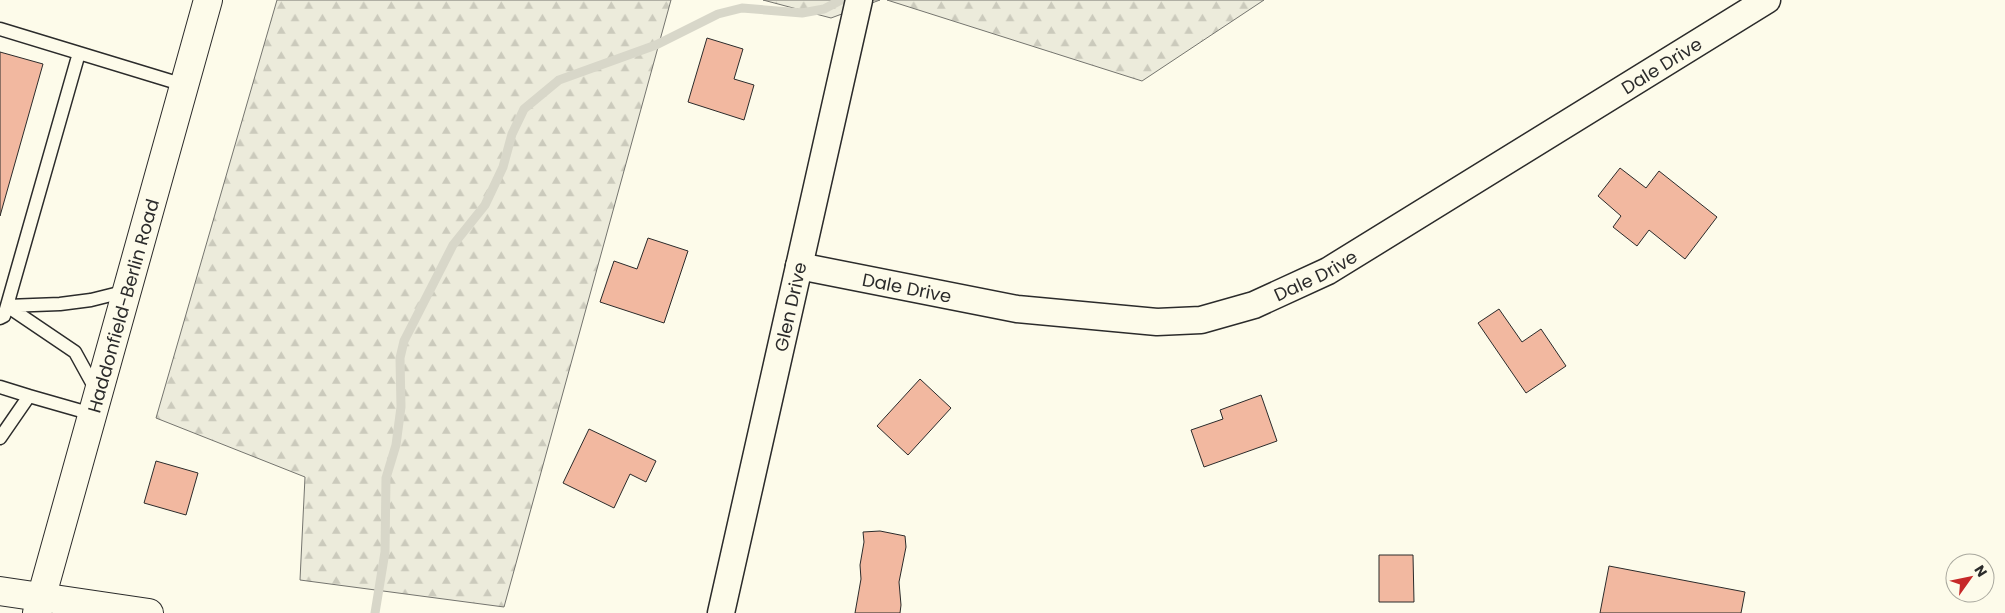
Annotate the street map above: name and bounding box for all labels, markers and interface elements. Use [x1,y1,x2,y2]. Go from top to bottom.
street label: Dale Drive [1616,31,1706,100]
street label: Haddonfield-Berlin Road [81,196,164,416]
street label: Dale Drive [1270,244,1362,307]
street label: Glen Drive [768,259,812,354]
street label: Dale Drive [860,266,954,308]
north arrow [1945,553,1995,603]
text: N [1970,561,1992,581]

